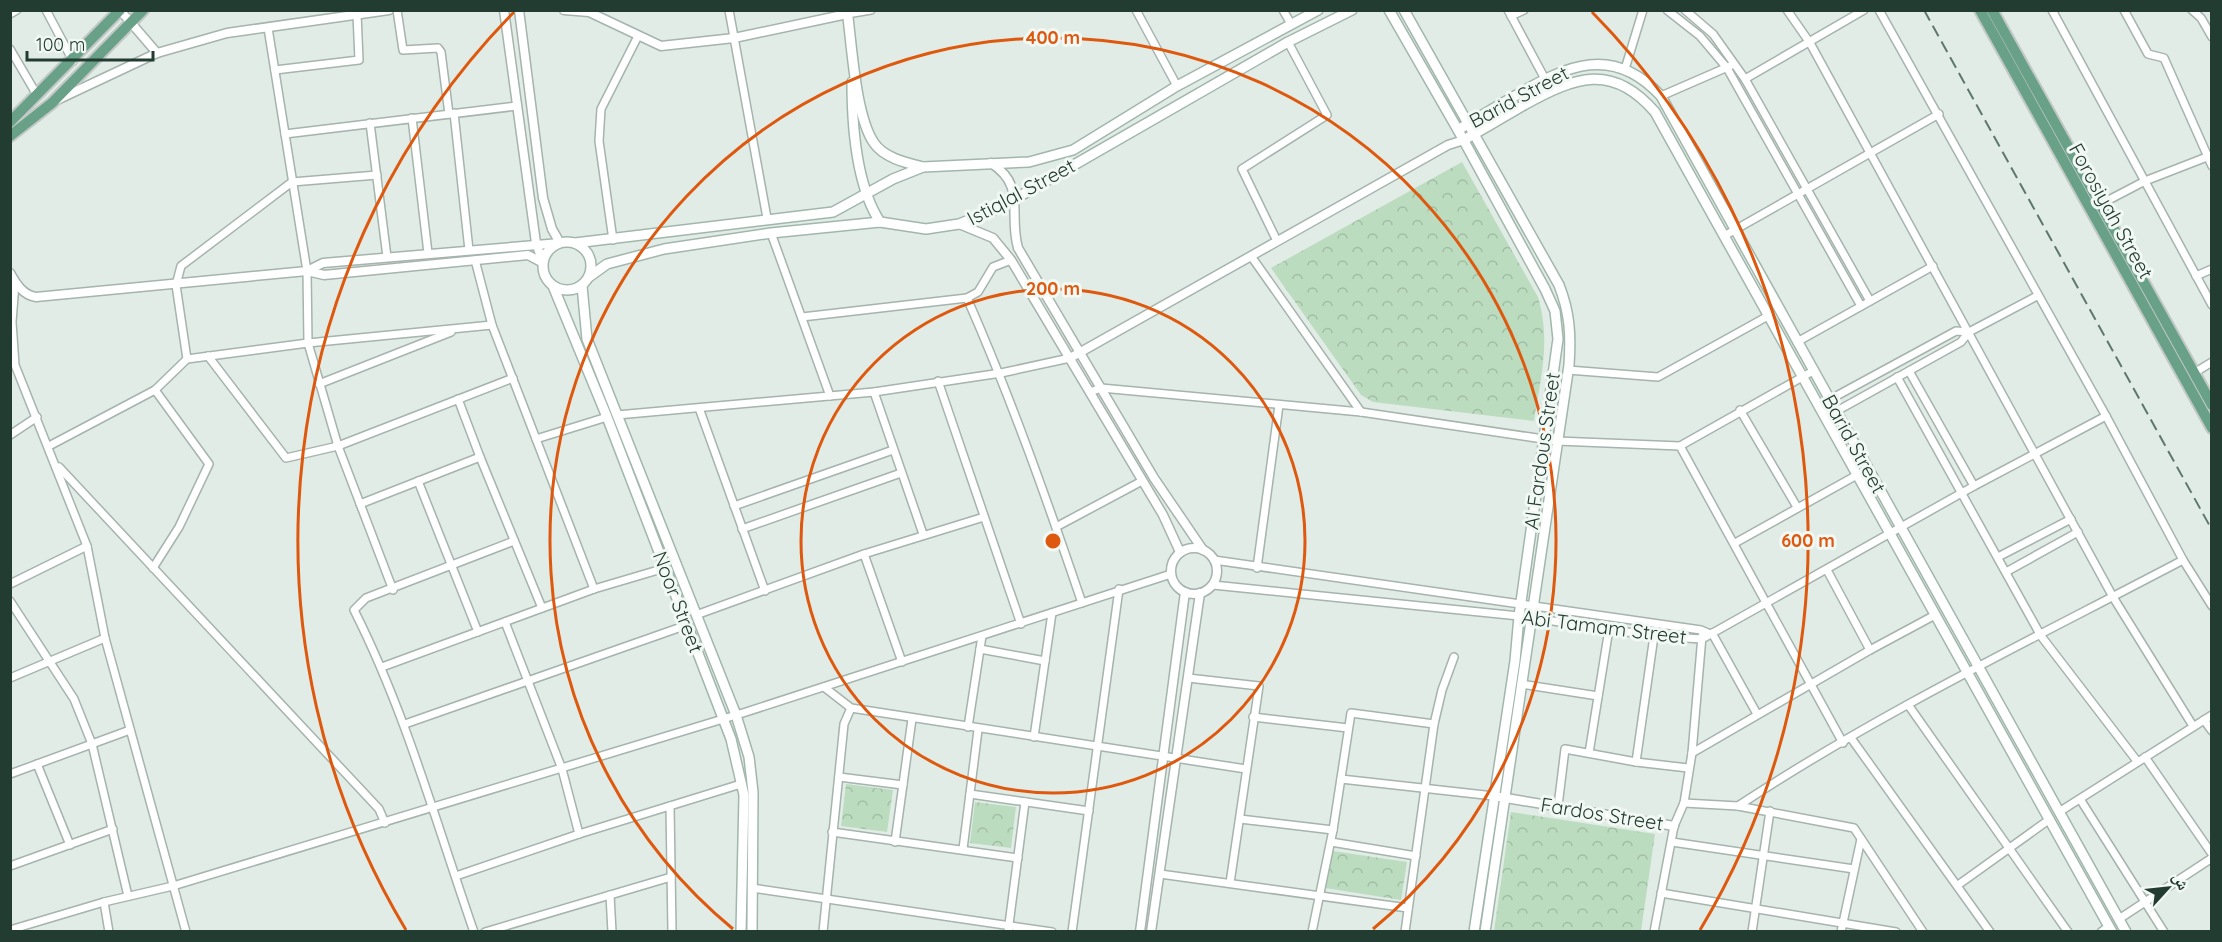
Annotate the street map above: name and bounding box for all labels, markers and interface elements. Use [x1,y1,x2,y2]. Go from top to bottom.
scale bar [27,24,153,62]
text: 400 m [1026,26,1080,49]
text: 100 m [36,33,85,56]
street label: Barid Street [1465,60,1573,133]
street label: Forosiyah Street [2064,139,2159,283]
street label: Istiqlal Street [962,152,1079,231]
text: 200 m [1026,277,1080,300]
street label: Al Fardous Street [1518,371,1565,531]
street label: Barid Street [1817,390,1892,498]
text: 600 m [1781,529,1835,552]
centre of rings [1043,531,1063,551]
street label: Noor Street [648,548,709,656]
street label: Abi Tamam Street [1520,604,1688,649]
street label: Fardos Street [1539,791,1665,836]
north arrow [2138,858,2198,918]
text: ش [2169,869,2194,893]

